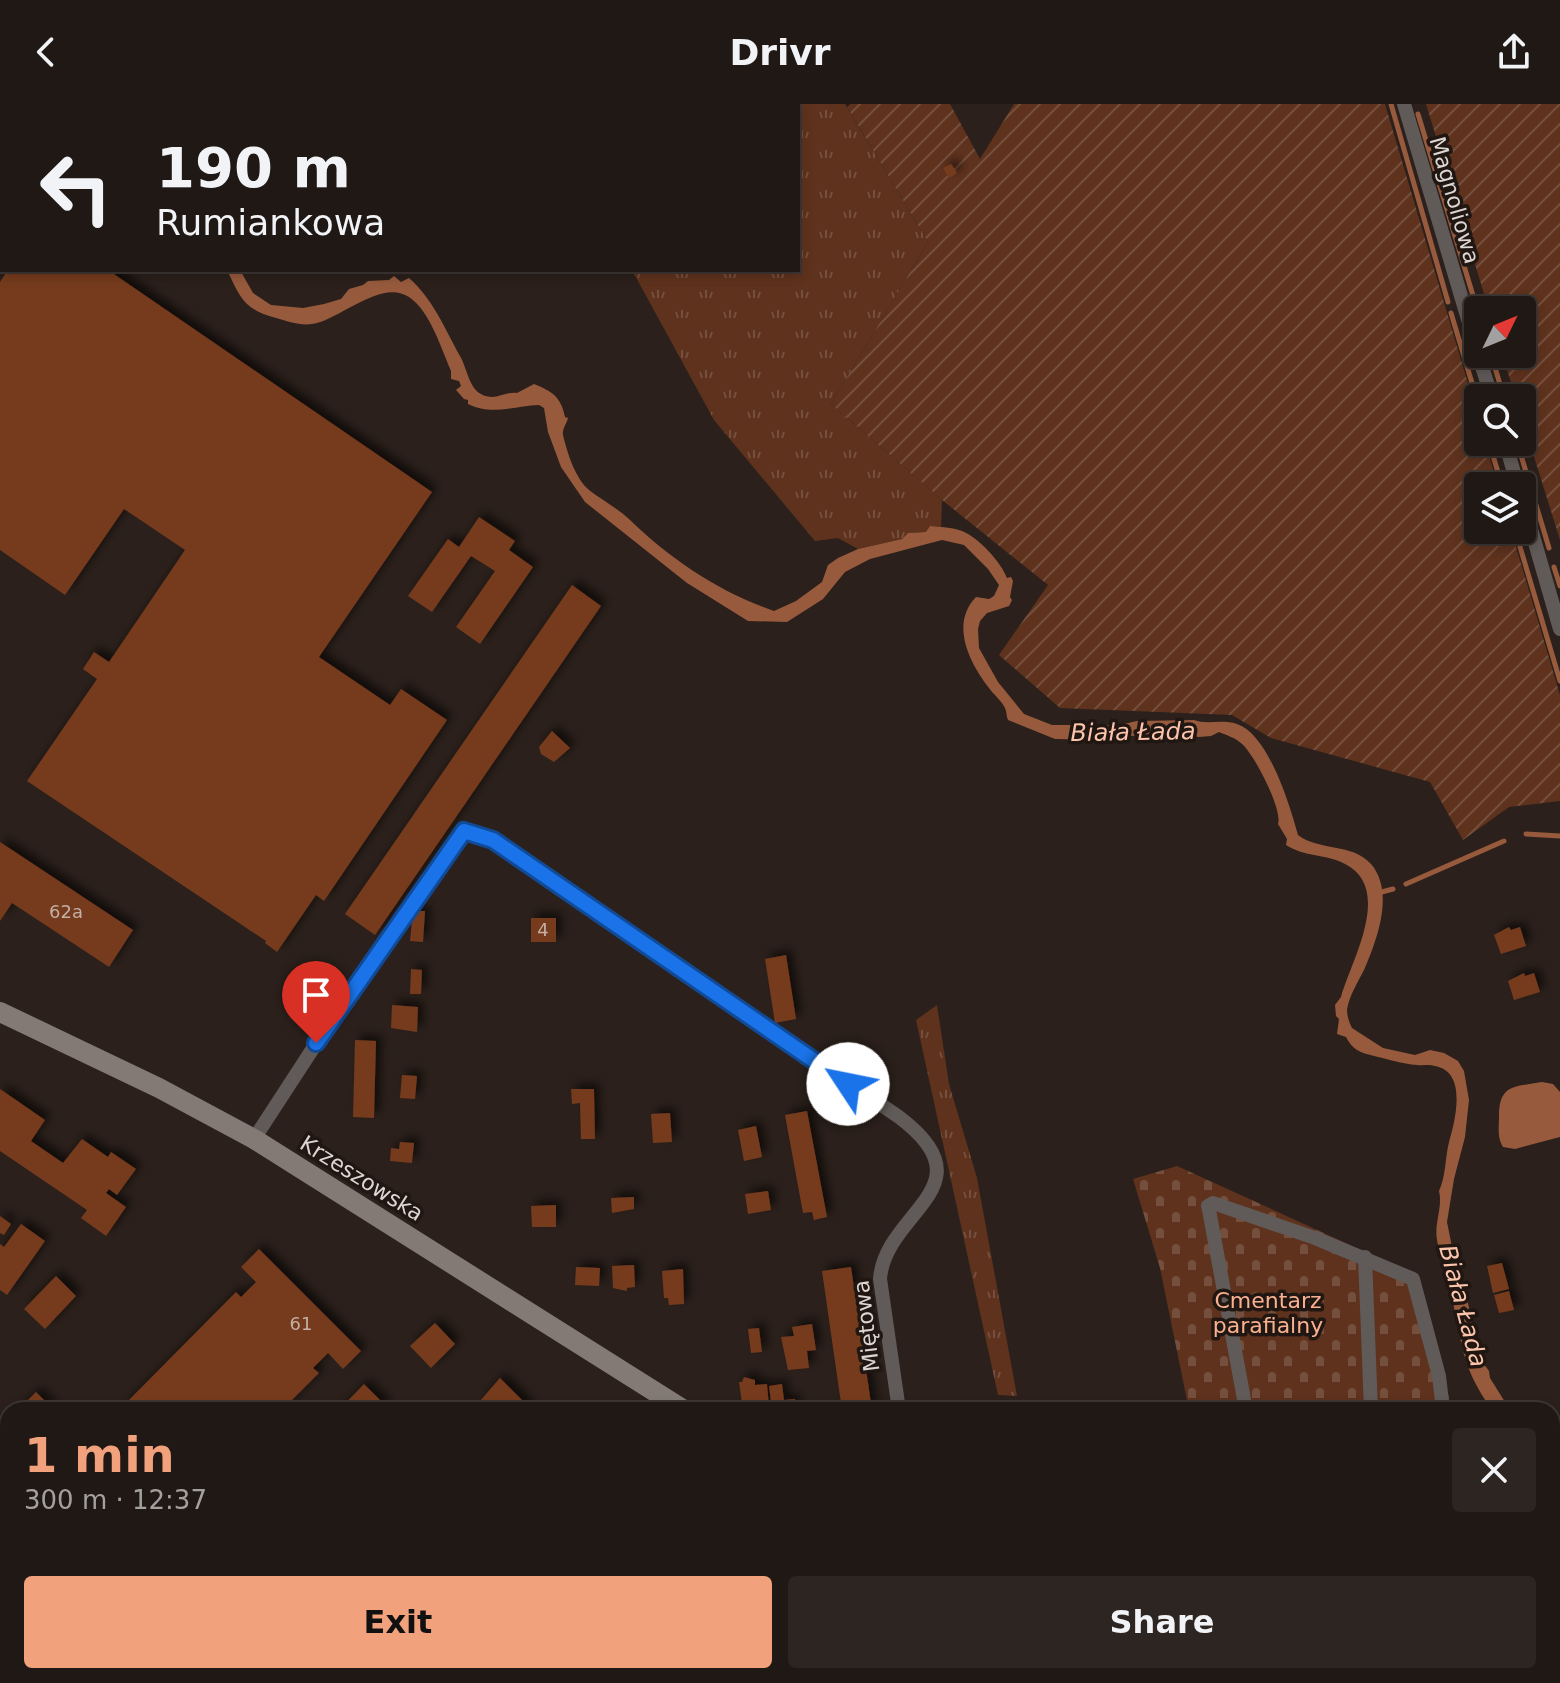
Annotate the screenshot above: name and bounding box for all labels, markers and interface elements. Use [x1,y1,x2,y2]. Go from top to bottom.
icon: back [24,30,68,74]
icon: share [1492,30,1536,74]
text: Drivr [729,32,831,73]
street label: Magnoliowa [1424,134,1485,267]
text: 190 m [156,135,351,200]
icon: left [24,136,128,240]
text: Rumiankowa [156,202,385,243]
north arrow [1464,296,1536,368]
map controls [1464,296,1536,544]
button: search [1464,384,1536,456]
button: layers [1464,472,1536,544]
water label: Biała Łada [1070,717,1196,747]
house number: 62a [49,901,83,922]
house number: 4 [537,919,549,940]
pin [282,961,350,1043]
icon: arrive [294,973,338,1017]
position arrow [806,1042,890,1126]
street label: Krzeszowska [296,1131,428,1226]
water label: Biała Łada [1433,1242,1493,1370]
street label: Miętowa [848,1279,885,1373]
park label: Cmentarz parafialny [1213,1288,1323,1338]
house number: 61 [290,1313,312,1334]
text: 1 min [24,1427,175,1483]
button: close [1452,1428,1536,1512]
text: 300 m · 12:37 [24,1485,207,1515]
button: Exit [24,1576,772,1668]
button: Share [788,1576,1536,1668]

